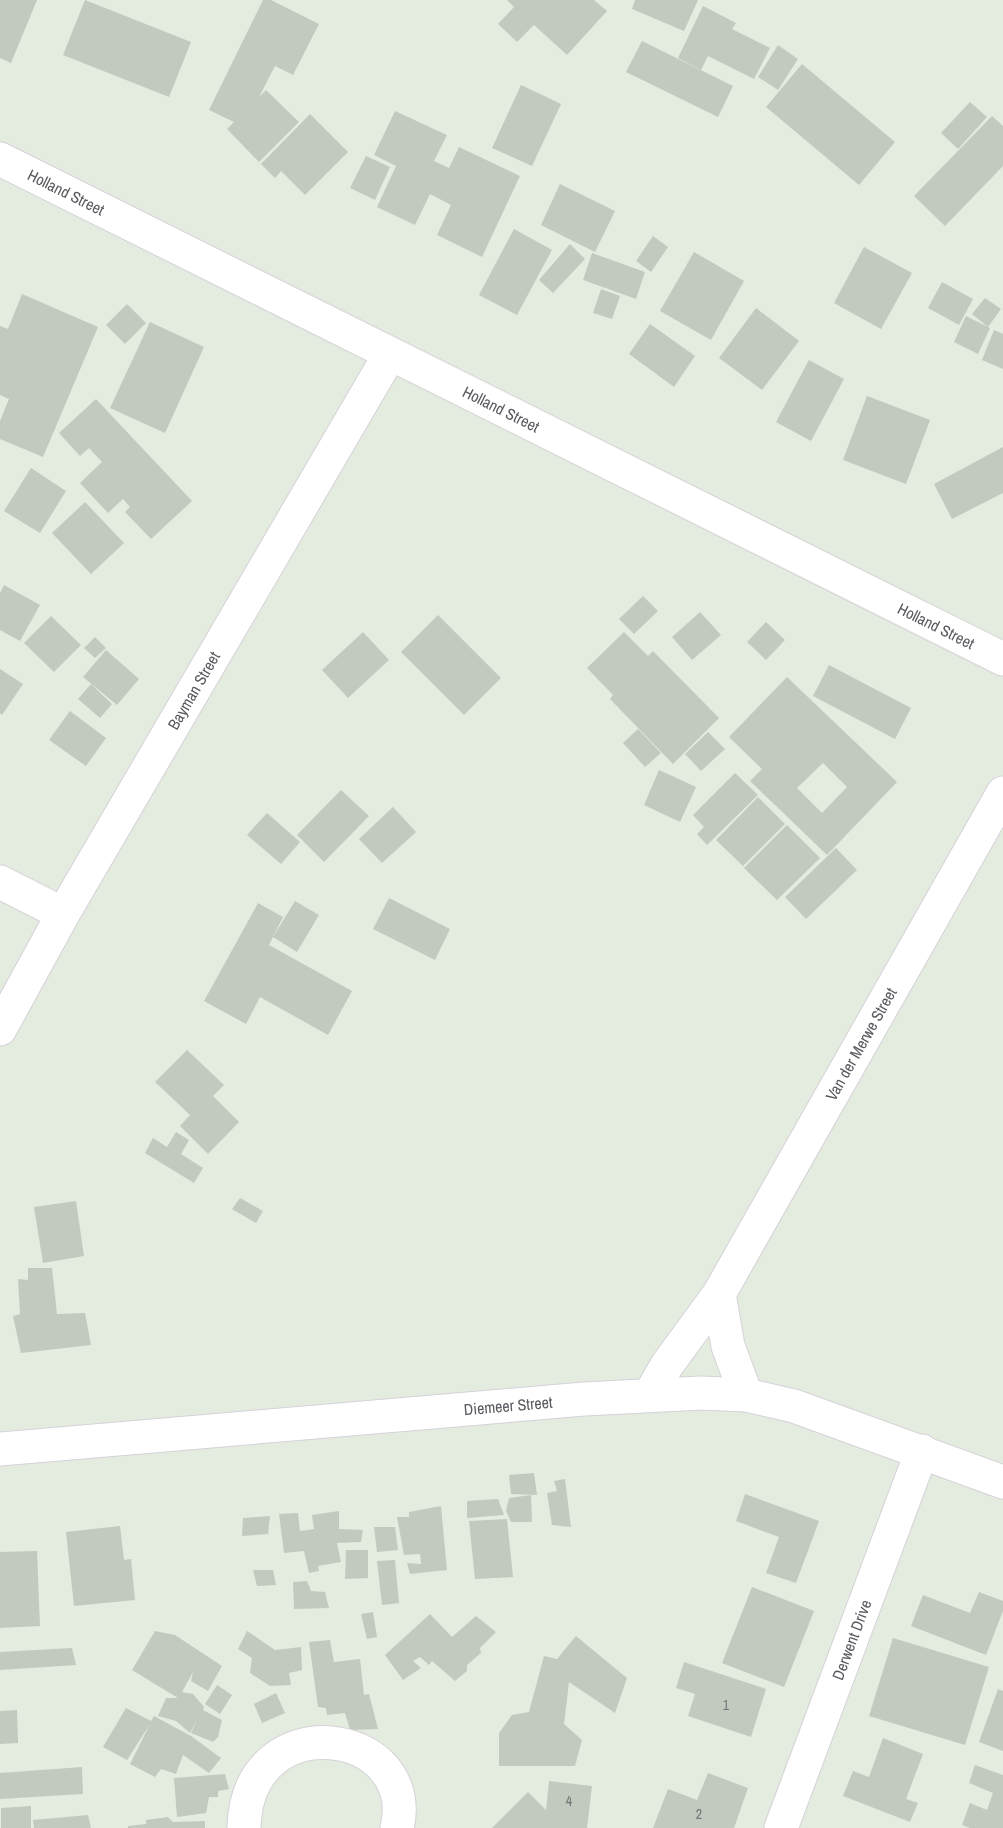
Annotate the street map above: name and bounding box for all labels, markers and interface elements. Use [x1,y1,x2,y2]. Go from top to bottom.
street label: Holland Street [24,164,109,221]
street label: Holland Street [459,380,544,437]
street label: Holland Street [894,597,979,654]
street label: Bayman Street [162,647,225,733]
street label: Van der Merwe Street [820,983,902,1104]
street label: Diemeer Street [463,1391,554,1420]
street label: Derwent Drive [826,1597,876,1683]
house number: 1 [723,1696,730,1714]
house number: 4 [566,1792,573,1810]
house number: 2 [696,1805,702,1823]

